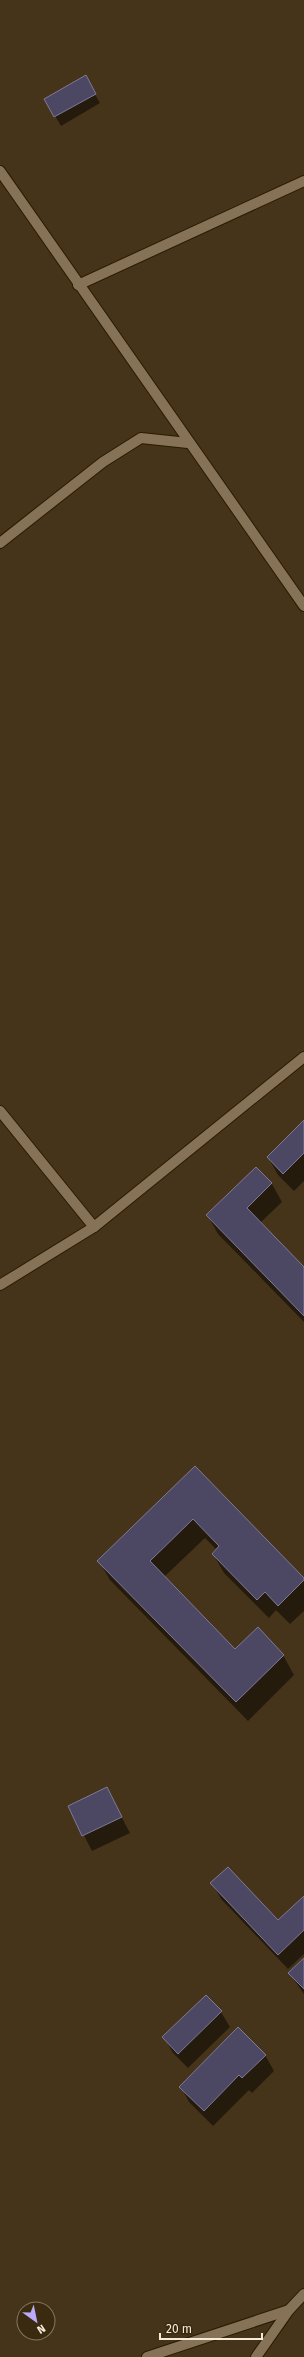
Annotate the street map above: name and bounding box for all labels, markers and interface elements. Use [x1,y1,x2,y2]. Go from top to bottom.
north arrow [16,2301,56,2341]
scale bar [160,2315,262,2341]
text: N [35,2322,48,2336]
text: 20 m [166,2322,192,2336]

